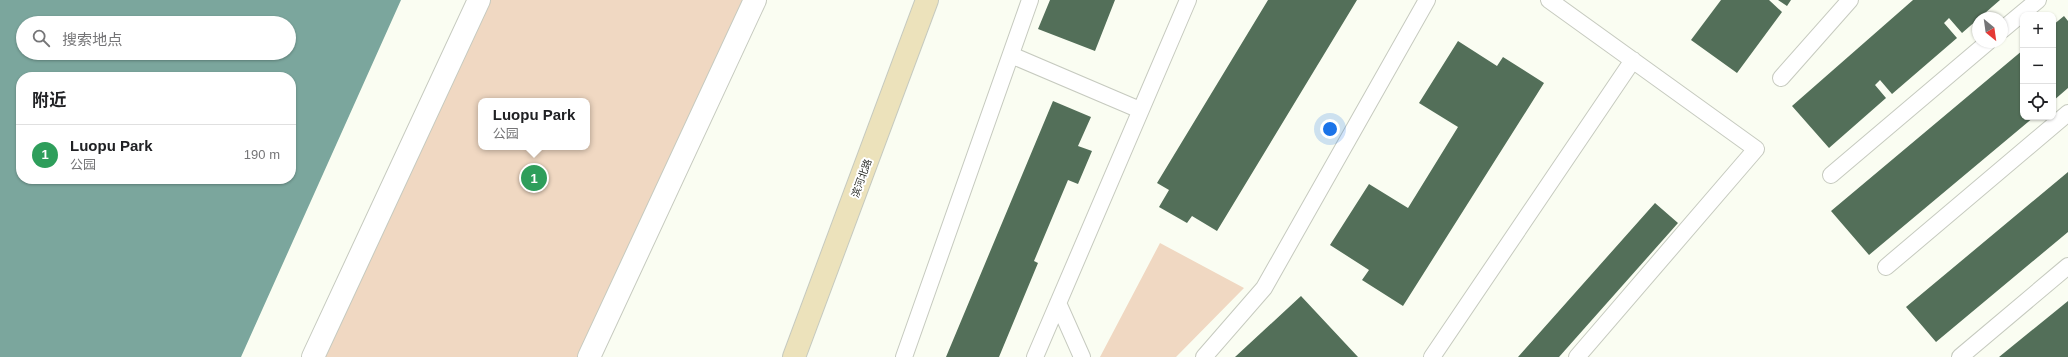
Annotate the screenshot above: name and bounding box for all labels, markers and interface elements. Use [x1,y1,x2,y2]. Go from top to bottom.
north arrow [1972,12,2008,48]
map controls [2020,12,2056,120]
button: + [2020,12,2056,48]
search box [16,16,296,60]
icon: search [30,27,52,49]
text: 搜索地点 [62,31,122,48]
button: − [2020,48,2056,84]
button: locate [2020,84,2056,120]
text: 附近 [32,91,66,110]
popup [478,98,590,150]
text: Luopu Park [493,106,575,123]
your location [1320,119,1340,139]
text: 公园 [493,126,519,141]
text: Luopu Park [70,137,153,154]
text: 1 [41,147,49,162]
text: 190 m [244,147,280,162]
text: 公园 [70,157,96,172]
street label: 滨河北路 [849,157,873,199]
pin: 1 [521,163,547,193]

